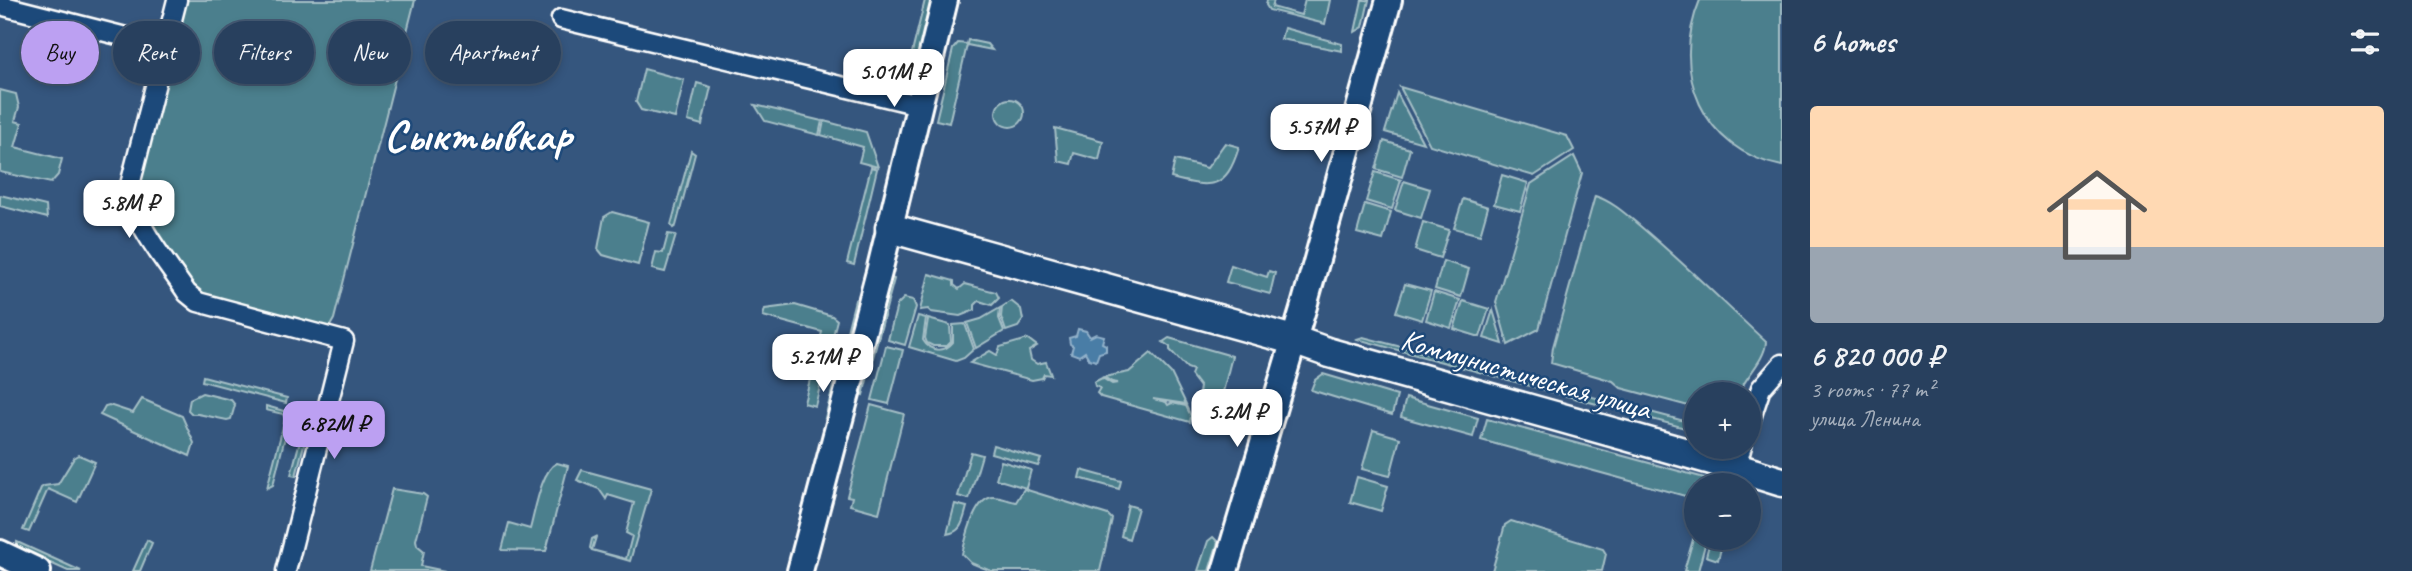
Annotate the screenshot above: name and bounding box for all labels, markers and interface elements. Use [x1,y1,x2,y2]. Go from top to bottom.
chip: Buy [21,21,99,84]
chip: Rent [113,21,200,84]
chip: Filters [214,21,314,84]
chip: New [328,21,411,84]
chip: Apartment [425,21,561,84]
text: 6 homes [1810,23,1895,61]
icon: filters [2346,23,2384,61]
pin: 5.01M ₽ [829,50,959,109]
text: 5.01M ₽ [859,57,929,86]
pin: 5.57M ₽ [1256,104,1386,164]
district label: Сыктывкар [384,108,574,163]
text: 5.57M ₽ [1287,112,1356,141]
icon: home [2034,152,2160,278]
pin: 5.8M ₽ [72,180,186,240]
text: 5.8M ₽ [99,188,159,217]
street label: Коммунистическая улица [1397,320,1657,428]
pin: 5.21M ₽ [758,334,888,394]
text: 6 820 000 ₽ [1810,337,1942,375]
text: 5.21M ₽ [788,342,858,371]
text: 3 rooms · 77 m² [1810,375,1934,404]
map controls [1684,382,1761,550]
button: + [1684,382,1761,459]
pin: 5.2M ₽ [1180,390,1294,449]
text: 5.2M ₽ [1207,397,1267,426]
pin: 6.82M ₽ [269,402,399,461]
text: улица Ленина [1810,404,1919,433]
text: 6.82M ₽ [299,409,369,438]
button: − [1684,473,1761,550]

